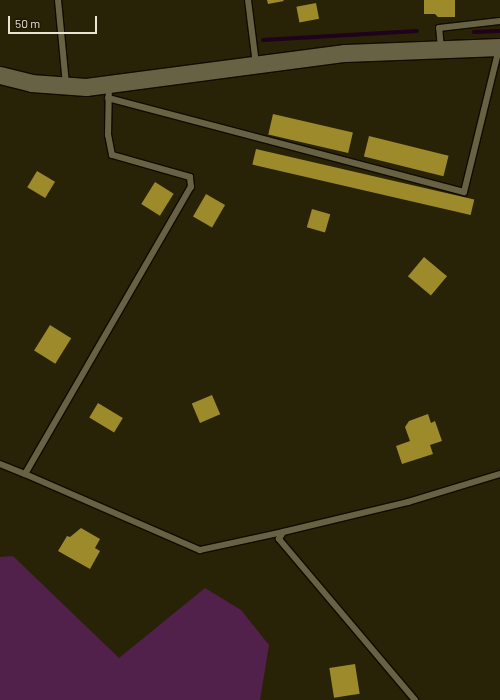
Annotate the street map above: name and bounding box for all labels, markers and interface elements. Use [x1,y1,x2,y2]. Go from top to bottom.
scale bar [10,8,99,34]
text: 50 m [15,16,40,30]

